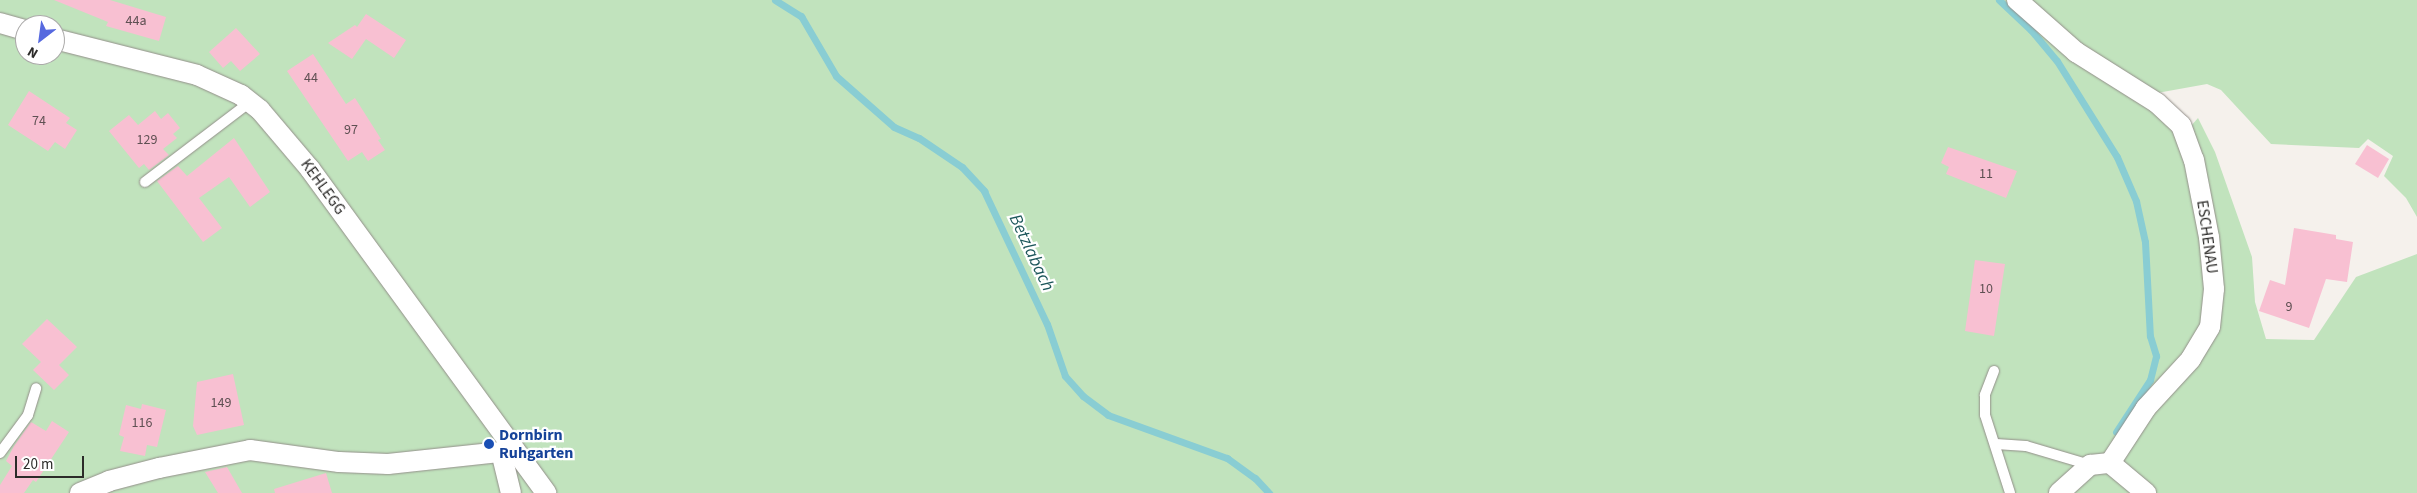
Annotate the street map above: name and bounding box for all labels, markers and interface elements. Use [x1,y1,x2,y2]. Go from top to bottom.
house number: 44a [126,13,146,29]
north arrow [15,15,65,65]
text: N [24,41,42,63]
house number: 44 [304,70,318,86]
house number: 74 [32,113,46,129]
house number: 97 [344,122,358,138]
house number: 129 [137,132,157,148]
street label: KEHLEGG [296,155,350,219]
house number: 11 [1979,166,1993,182]
street label: ESCHENAU [2192,199,2222,275]
water label: Betzlabach [1004,211,1058,295]
house number: 10 [1979,281,1993,297]
house number: 9 [2286,299,2292,315]
house number: 149 [211,395,231,411]
house number: 116 [132,415,152,431]
place label: Dornbirn Ruhgarten [499,425,573,463]
marker: Dornbirn Ruhgarten [483,438,495,450]
scale bar [18,446,86,478]
text: 20 m [23,454,53,475]

